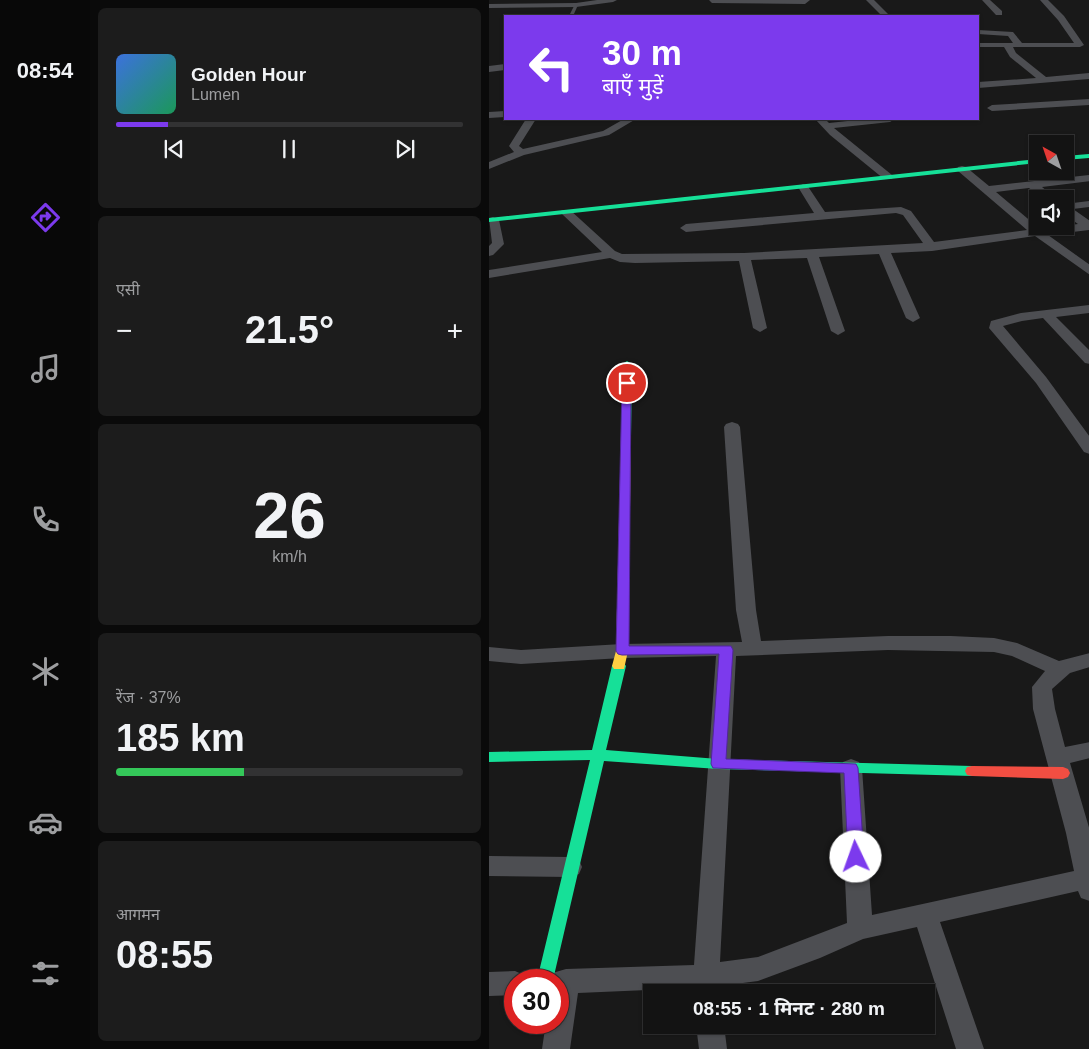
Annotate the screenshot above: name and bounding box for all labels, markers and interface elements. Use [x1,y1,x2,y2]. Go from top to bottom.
text: 30 m [602,33,682,72]
icon: left [519,35,584,100]
text: 08:54 [17,58,73,83]
text: Golden Hour [191,64,306,85]
text: बाएँ मुड़ें [602,74,663,99]
text: Lumen [191,86,240,103]
icon: previous [160,135,188,163]
icon: pause [275,135,303,163]
icon: next [391,135,419,163]
north arrow [1029,135,1074,180]
map controls [1029,135,1074,235]
button: sound [1029,190,1074,235]
icon: directions [28,200,63,235]
text: एसी [116,281,140,298]
text: 21.5° [245,309,334,351]
text: − [116,315,132,346]
text: + [447,315,463,346]
icon: music [28,351,63,386]
pin [606,362,648,404]
icon: arrive [613,369,641,397]
text: 26 [253,479,326,552]
icon: phone [28,502,63,537]
text: km/h [272,548,307,565]
icon: climate [28,654,63,689]
text: रेंज · 37% [116,689,181,706]
text: 185 km [116,717,245,759]
icon: car [28,805,63,840]
position arrow [829,830,881,882]
text: आगमन [116,906,160,923]
text: 08:55 [116,934,213,976]
icon: filters [28,956,63,991]
speed limit sign: 30 [504,969,569,1034]
text: 08:55 · 1 मिनट · 280 m [693,998,885,1019]

